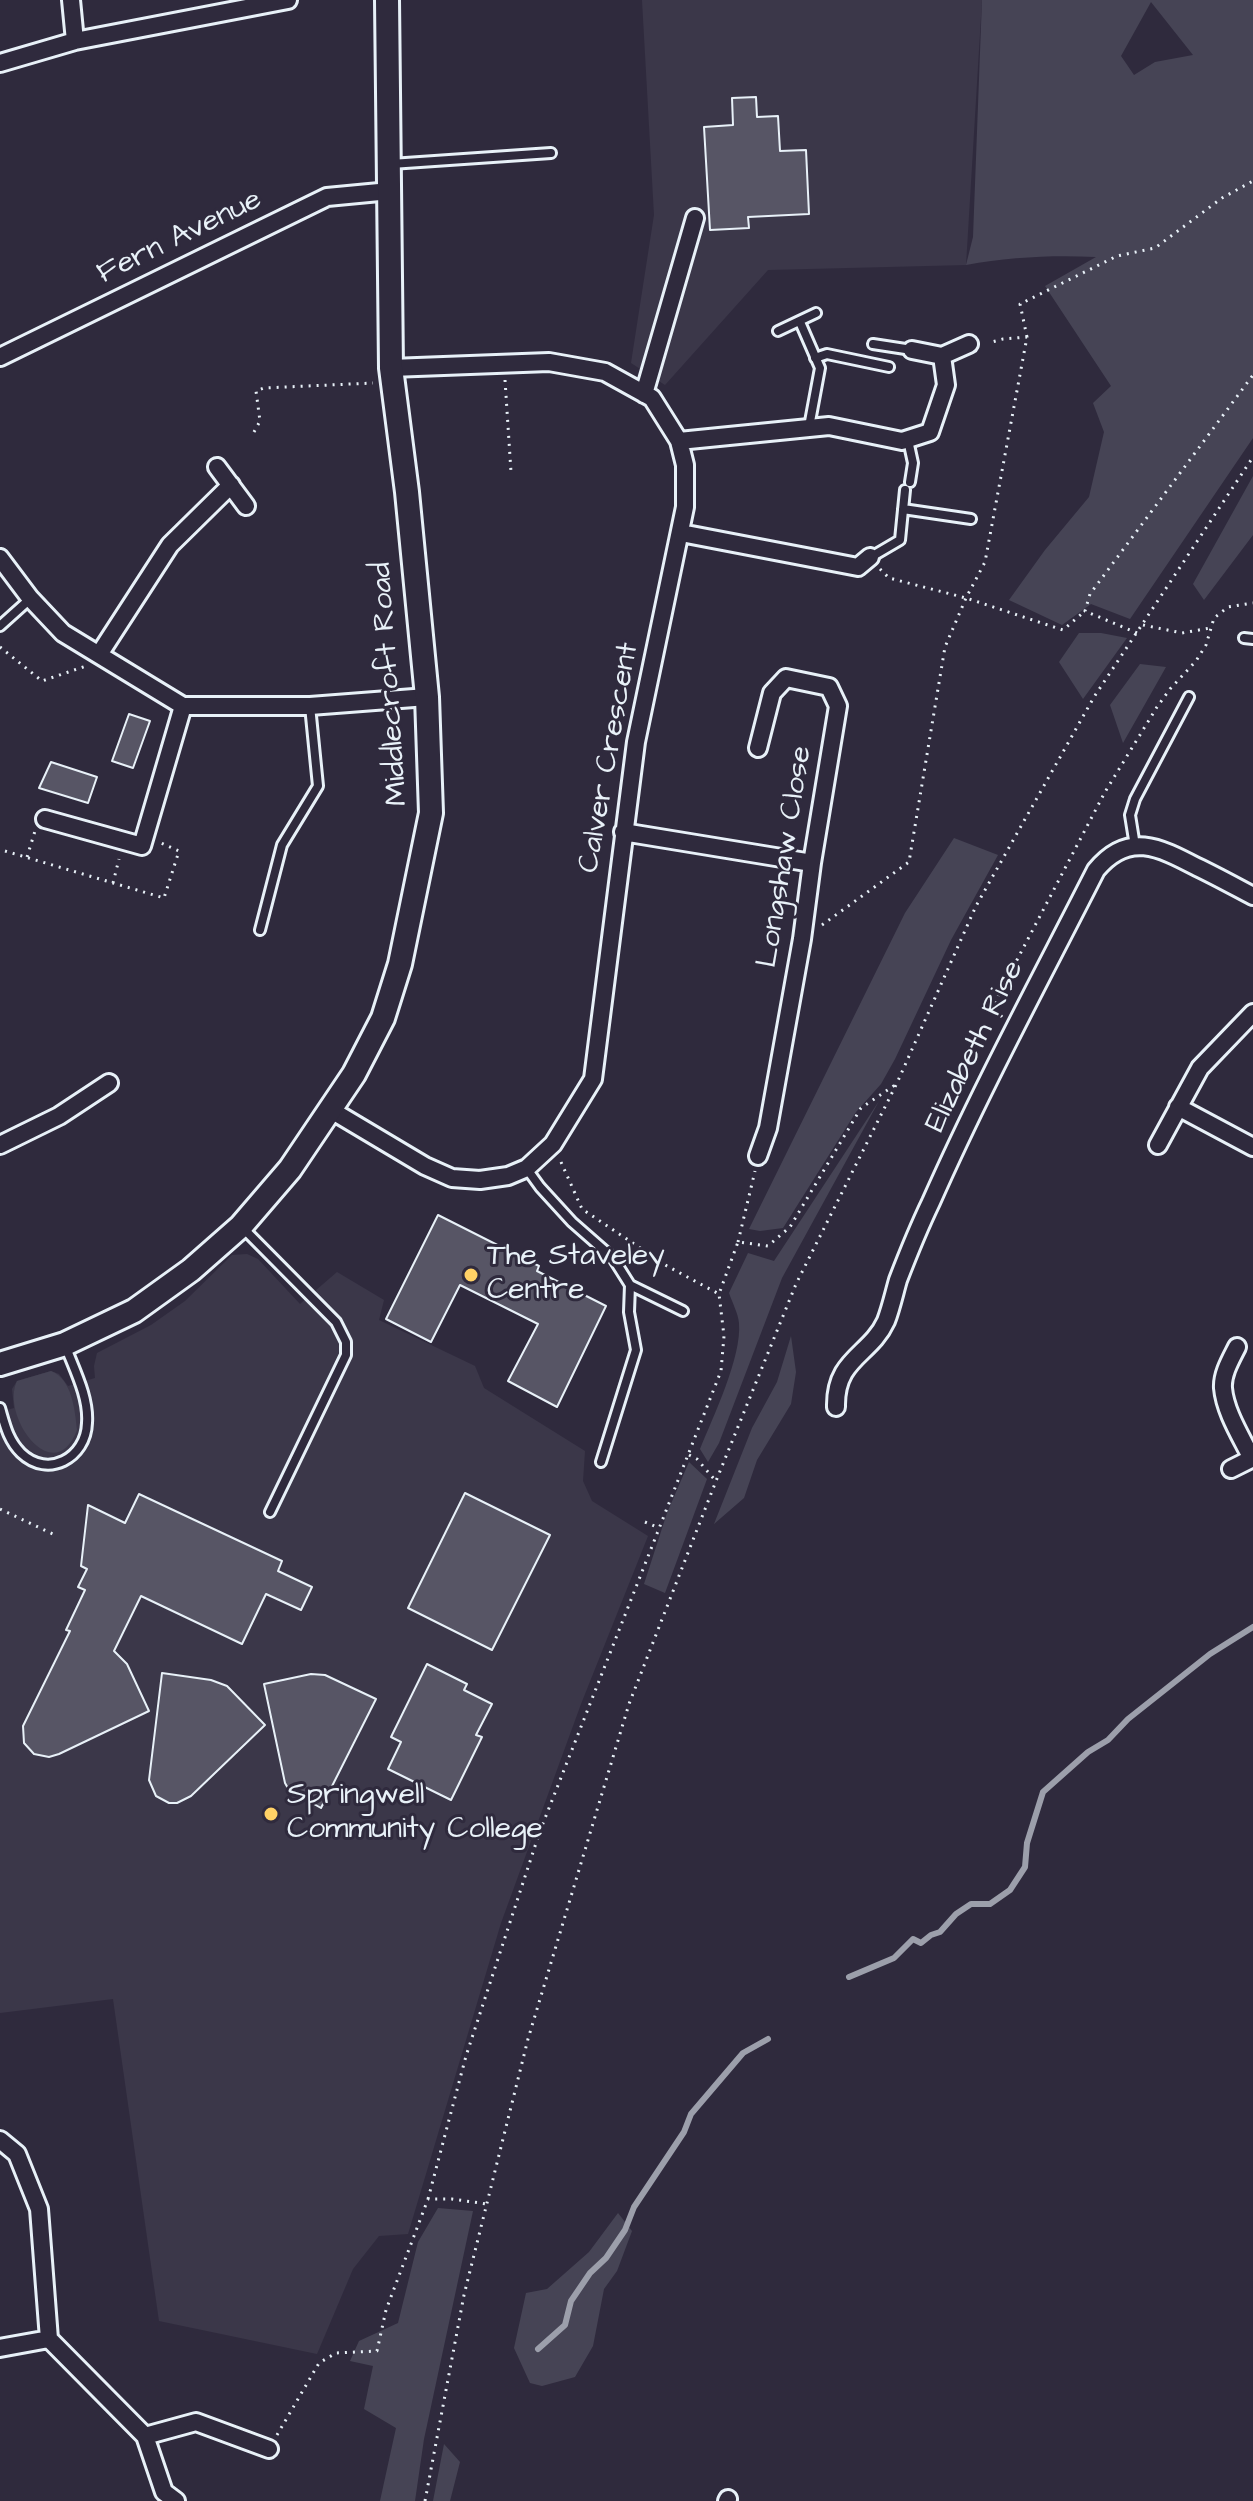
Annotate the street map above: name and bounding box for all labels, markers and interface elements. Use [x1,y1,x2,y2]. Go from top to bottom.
street label: Fern Avenue [92,183,268,293]
street label: Middlecroft Road [365,561,417,807]
street label: Calver Crescent [572,640,648,876]
street label: Longshaw Close [751,744,821,970]
street label: Elizabeth Rise [919,955,1033,1139]
place label: The Staveley Centre [487,1240,665,1310]
marker: The Staveley Centre [462,1266,480,1284]
place label: Springwell Community College [287,1779,543,1850]
marker: Springwell Community College [262,1805,280,1823]

